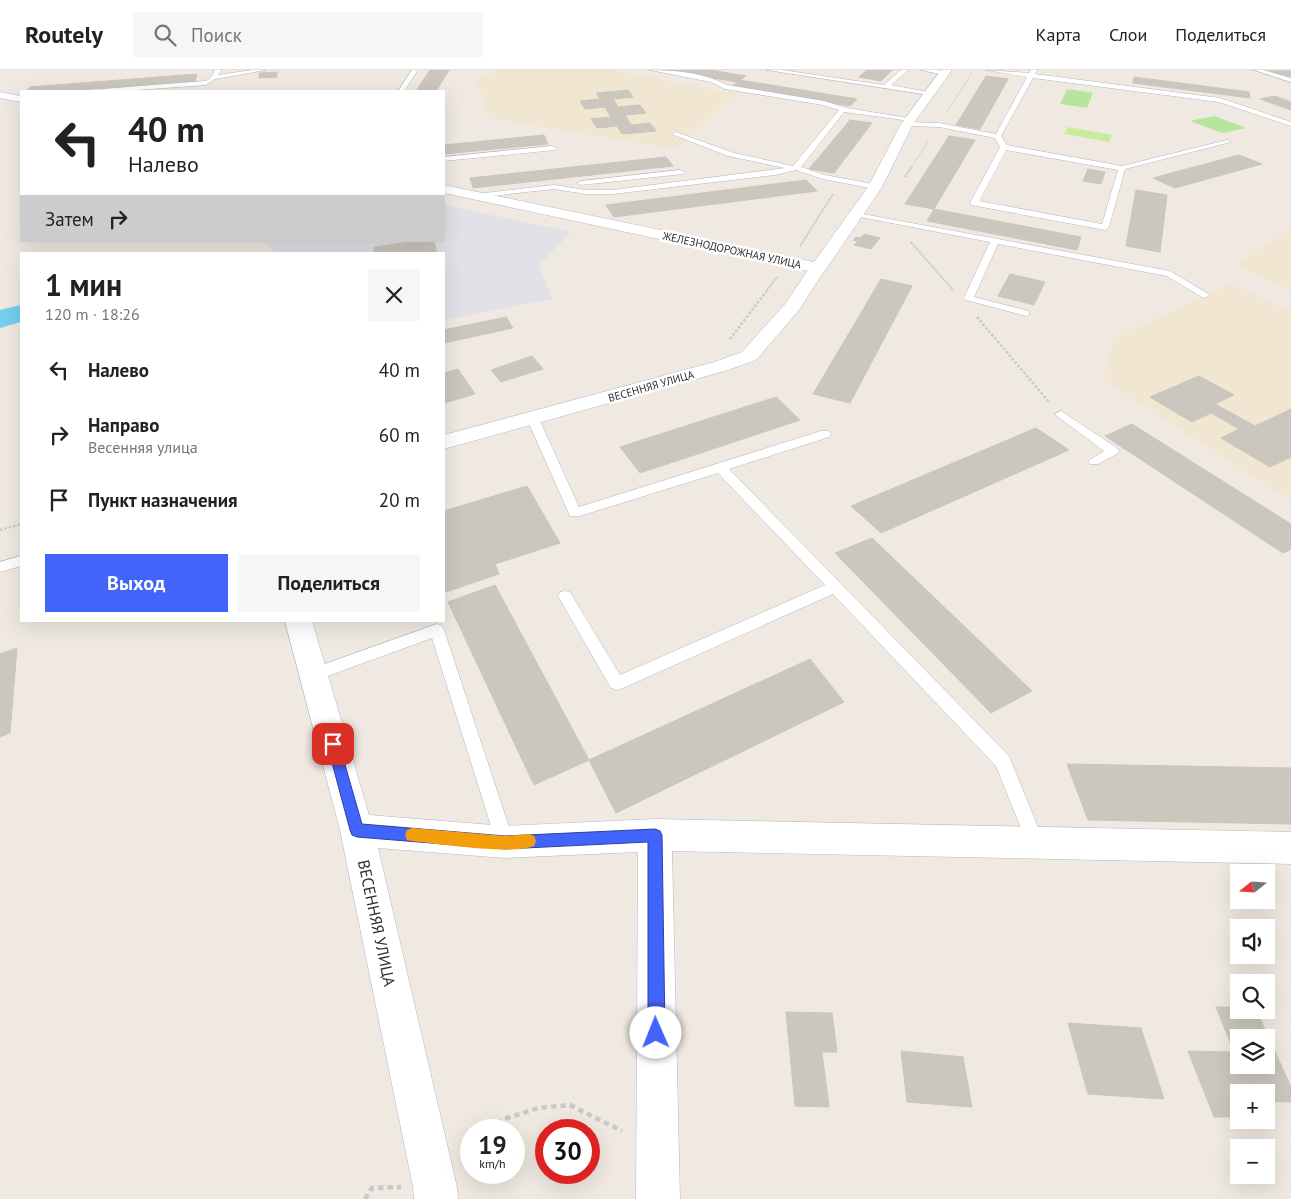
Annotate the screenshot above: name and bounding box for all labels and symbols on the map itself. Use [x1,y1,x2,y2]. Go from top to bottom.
street label: ЖЕЛЕЗНОДОРОЖНАЯ УЛИЦА [660,228,803,272]
street label: ВЕСЕННЯЯ УЛИЦА [607,367,696,405]
pin [312,723,354,765]
street label: ВЕСЕННЯЯ УЛИЦА [354,858,400,989]
north arrow [1230,864,1275,909]
position arrow [629,1006,681,1058]
speed limit sign: 30 [535,1119,600,1184]

